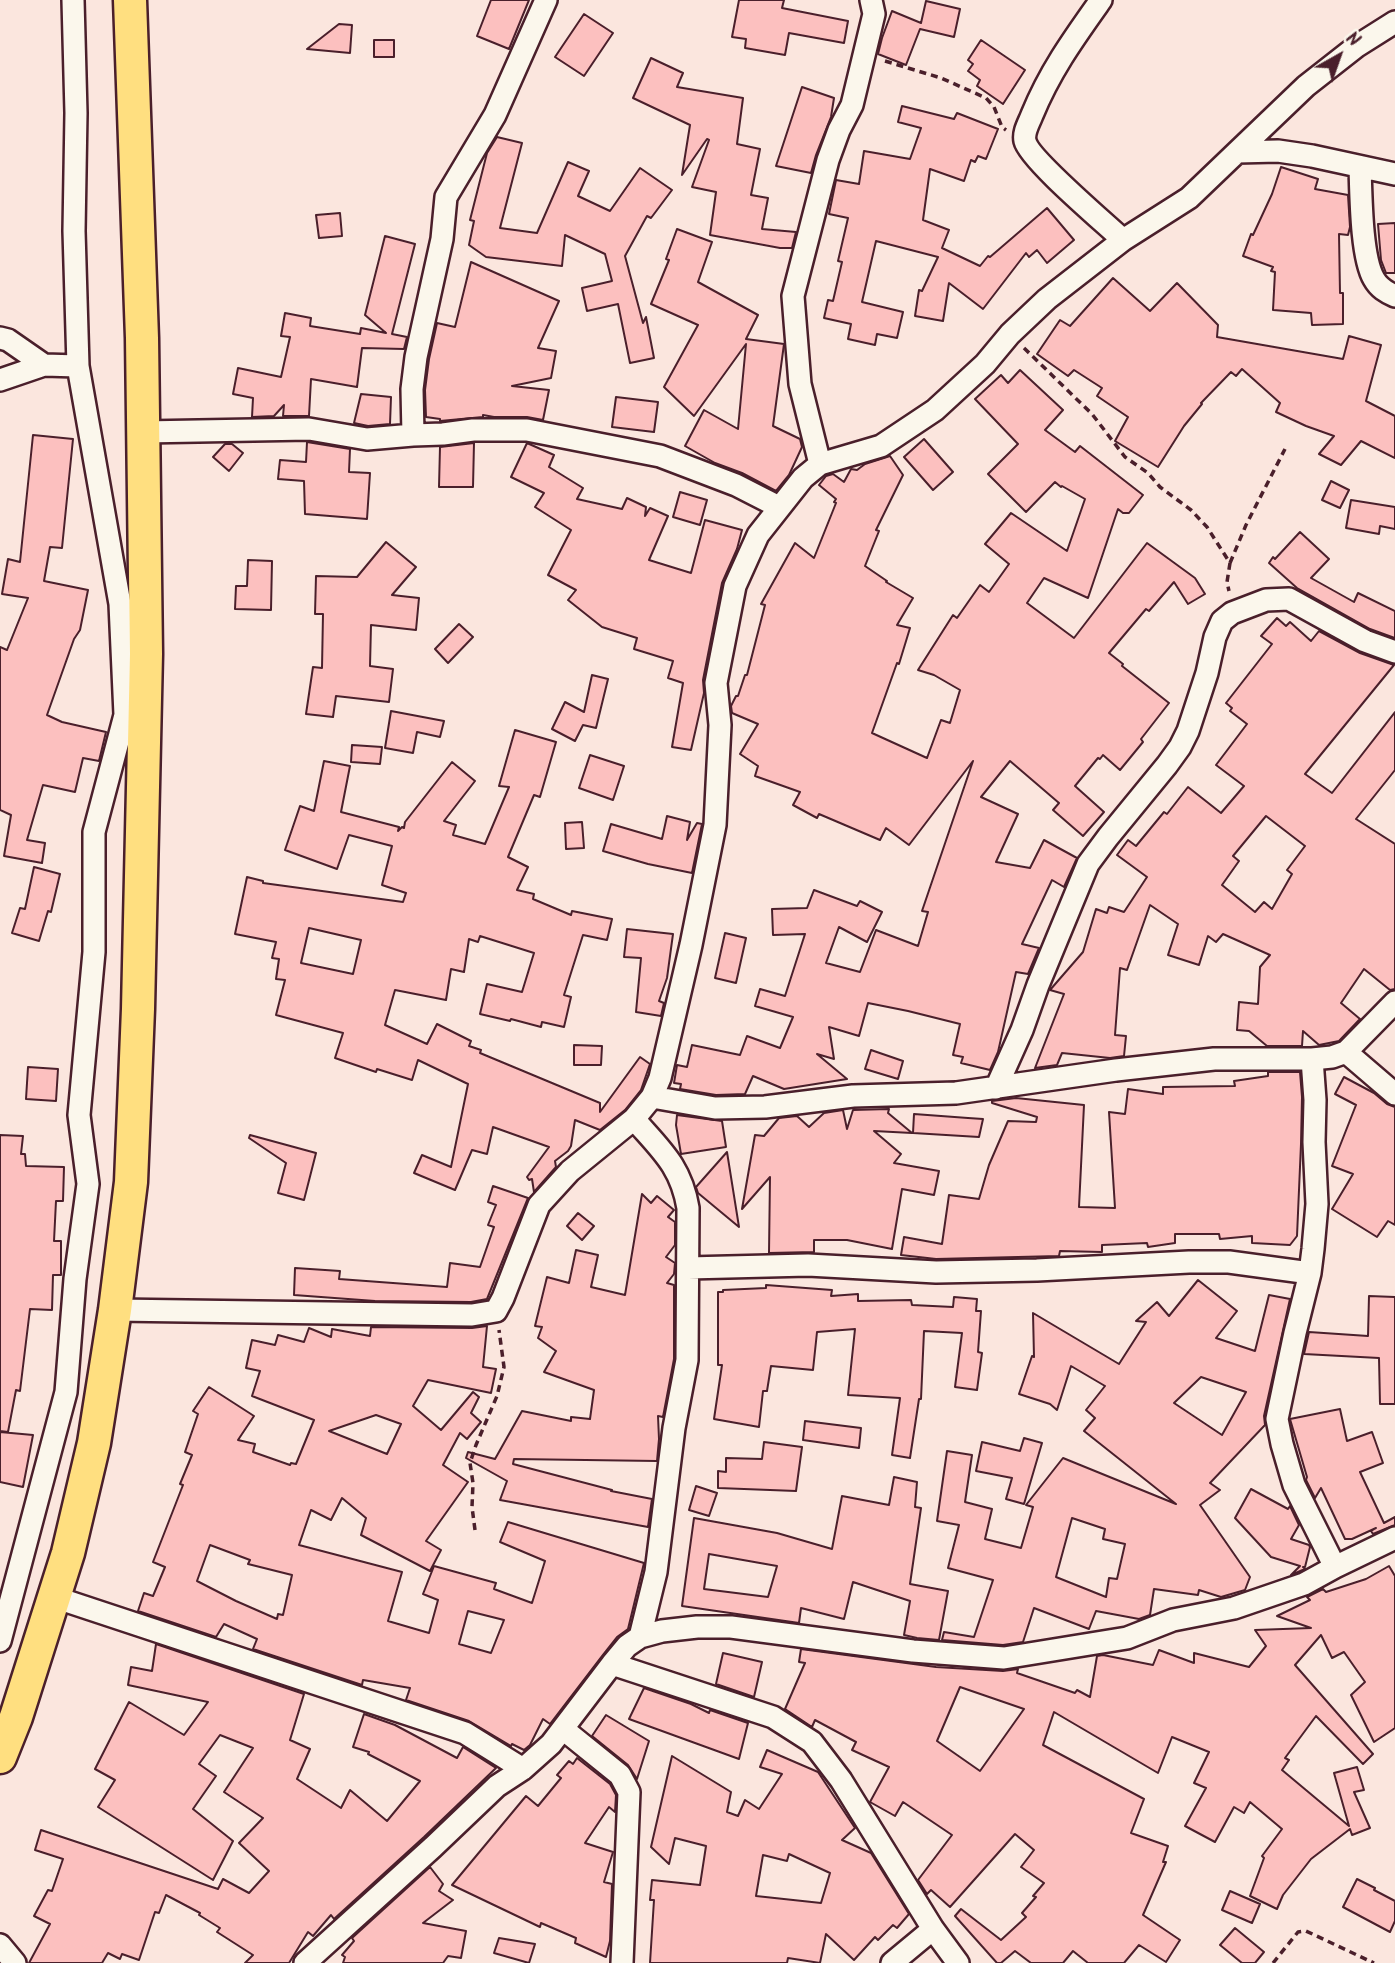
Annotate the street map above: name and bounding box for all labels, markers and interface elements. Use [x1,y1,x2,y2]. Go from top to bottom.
north arrow [1304,21,1374,91]
text: N [1338,25,1367,55]

